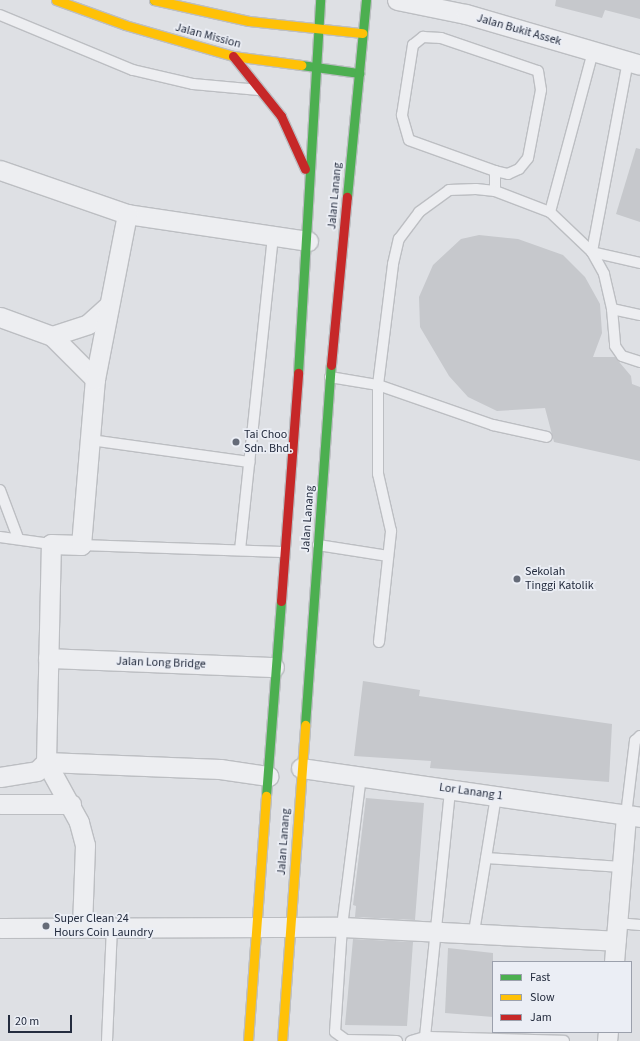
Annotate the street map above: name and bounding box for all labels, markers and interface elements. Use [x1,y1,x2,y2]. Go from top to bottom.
street label: Jalan Bukit Assek [475,11,563,49]
street label: Jalan Mission [173,20,243,52]
street label: Jalan Lanang [325,162,345,230]
place label: Tai Choo Sdn. Bhd. [244,428,292,456]
marker: Tai Choo Sdn. Bhd. [231,437,241,447]
street label: Jalan Lanang [298,485,318,553]
place label: Sekolah Tinggi Katolik [525,565,594,593]
marker: Sekolah Tinggi Katolik [512,574,522,584]
street label: Jalan Long Bridge [116,654,206,672]
street label: Lor Lanang 1 [438,780,504,804]
street label: Jalan Lanang [274,808,294,876]
place label: Super Clean 24 Hours Coin Laundry [54,912,153,940]
marker: Super Clean 24 Hours Coin Laundry [41,921,51,931]
legend [492,961,632,1033]
text: Fast [530,969,550,986]
text: Slow [530,989,555,1006]
scale bar [10,1007,74,1033]
text: Jam [530,1009,552,1026]
text: 20 m [15,1013,39,1030]

